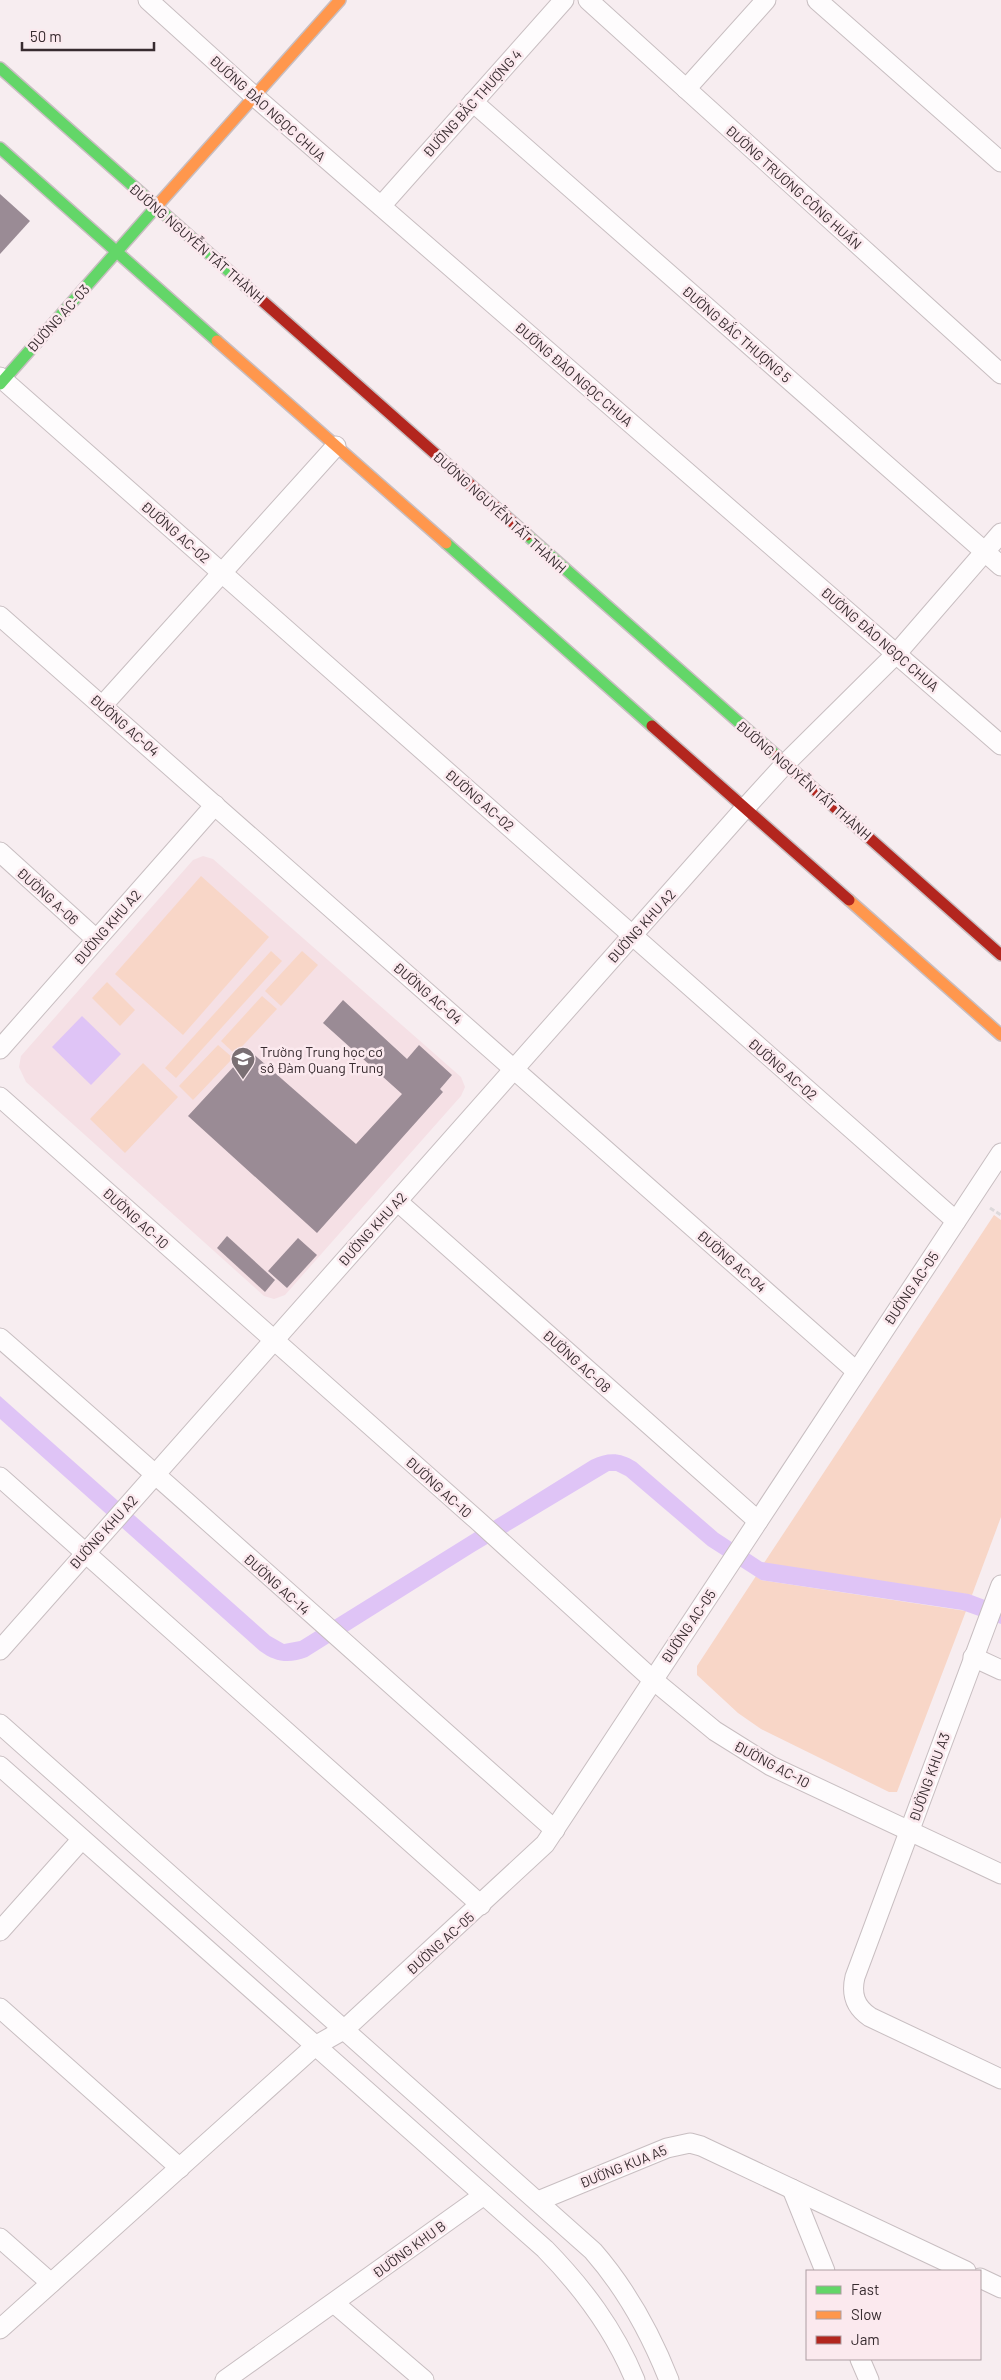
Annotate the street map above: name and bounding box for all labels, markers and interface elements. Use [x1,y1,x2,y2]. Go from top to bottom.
scale bar [22,20,155,52]
text: 50 m [30,27,62,45]
street label: ĐƯỜNG BẮC THƯỢNG 4 [418,45,525,160]
street label: ĐƯỜNG ĐÀO NGỌC CHUA [206,51,330,165]
street label: ĐƯỜNG TRƯƠNG CÔNG HUẤN [723,121,865,253]
street label: ĐƯỜNG NGUYỄN TẤT THÀNH [126,179,269,306]
street label: ĐƯỜNG AC-03 [23,281,93,355]
street label: ĐƯỜNG BẮC THƯỢNG 5 [679,281,796,386]
street label: ĐƯỜNG ĐÀO NGỌC CHUA [512,318,637,430]
street label: ĐƯỜNG NGUYỄN TẤT THÀNH [430,447,571,576]
street label: ĐƯỜNG AC-02 [138,497,214,567]
street label: ĐƯỜNG ĐÀO NGỌC CHUA [818,583,943,695]
street label: ĐƯỜNG AC-04 [87,690,163,760]
street label: ĐƯỜNG NGUYỄN TẤT THÀNH [733,716,876,843]
street label: ĐƯỜNG AC-02 [442,765,518,835]
street label: ĐƯỜNG A-06 [14,864,82,928]
street label: ĐƯỜNG KHU A2 [70,886,144,968]
street label: ĐƯỜNG KHU A2 [603,886,679,966]
street label: ĐƯỜNG AC-04 [390,958,466,1028]
street label: ĐƯỜNG AC-02 [745,1034,821,1104]
place label: Trường Trung học cơ sở Đàm Quang Trung [260,1043,383,1076]
school or university icon: Trường Trung học cơ sở Đàm Quang Trung [230,1046,256,1080]
street label: ĐƯỜNG AC-10 [99,1184,173,1252]
street label: ĐƯỜNG KHU A2 [334,1189,410,1269]
street label: ĐƯỜNG AC-04 [694,1226,770,1296]
street label: ĐƯỜNG AC-05 [880,1248,942,1328]
street label: ĐƯỜNG AC-08 [540,1326,614,1396]
street label: ĐƯỜNG AC-10 [402,1453,476,1521]
street label: ĐƯỜNG KHU A2 [65,1492,141,1572]
street label: ĐƯỜNG AC-14 [240,1550,314,1618]
street label: ĐƯỜNG AC-05 [657,1586,719,1666]
street label: ĐƯỜNG KHU A3 [905,1730,953,1824]
street label: ĐƯỜNG AC-10 [731,1737,813,1791]
street label: ĐƯỜNG AC-05 [403,1908,477,1978]
street label: ĐƯỜNG KUA A5 [577,2141,669,2191]
street label: ĐƯỜNG KHU B [369,2217,449,2281]
legend [806,2270,981,2360]
text: Fast [851,2280,879,2298]
text: Slow [851,2305,882,2323]
text: Jam [851,2330,880,2348]

